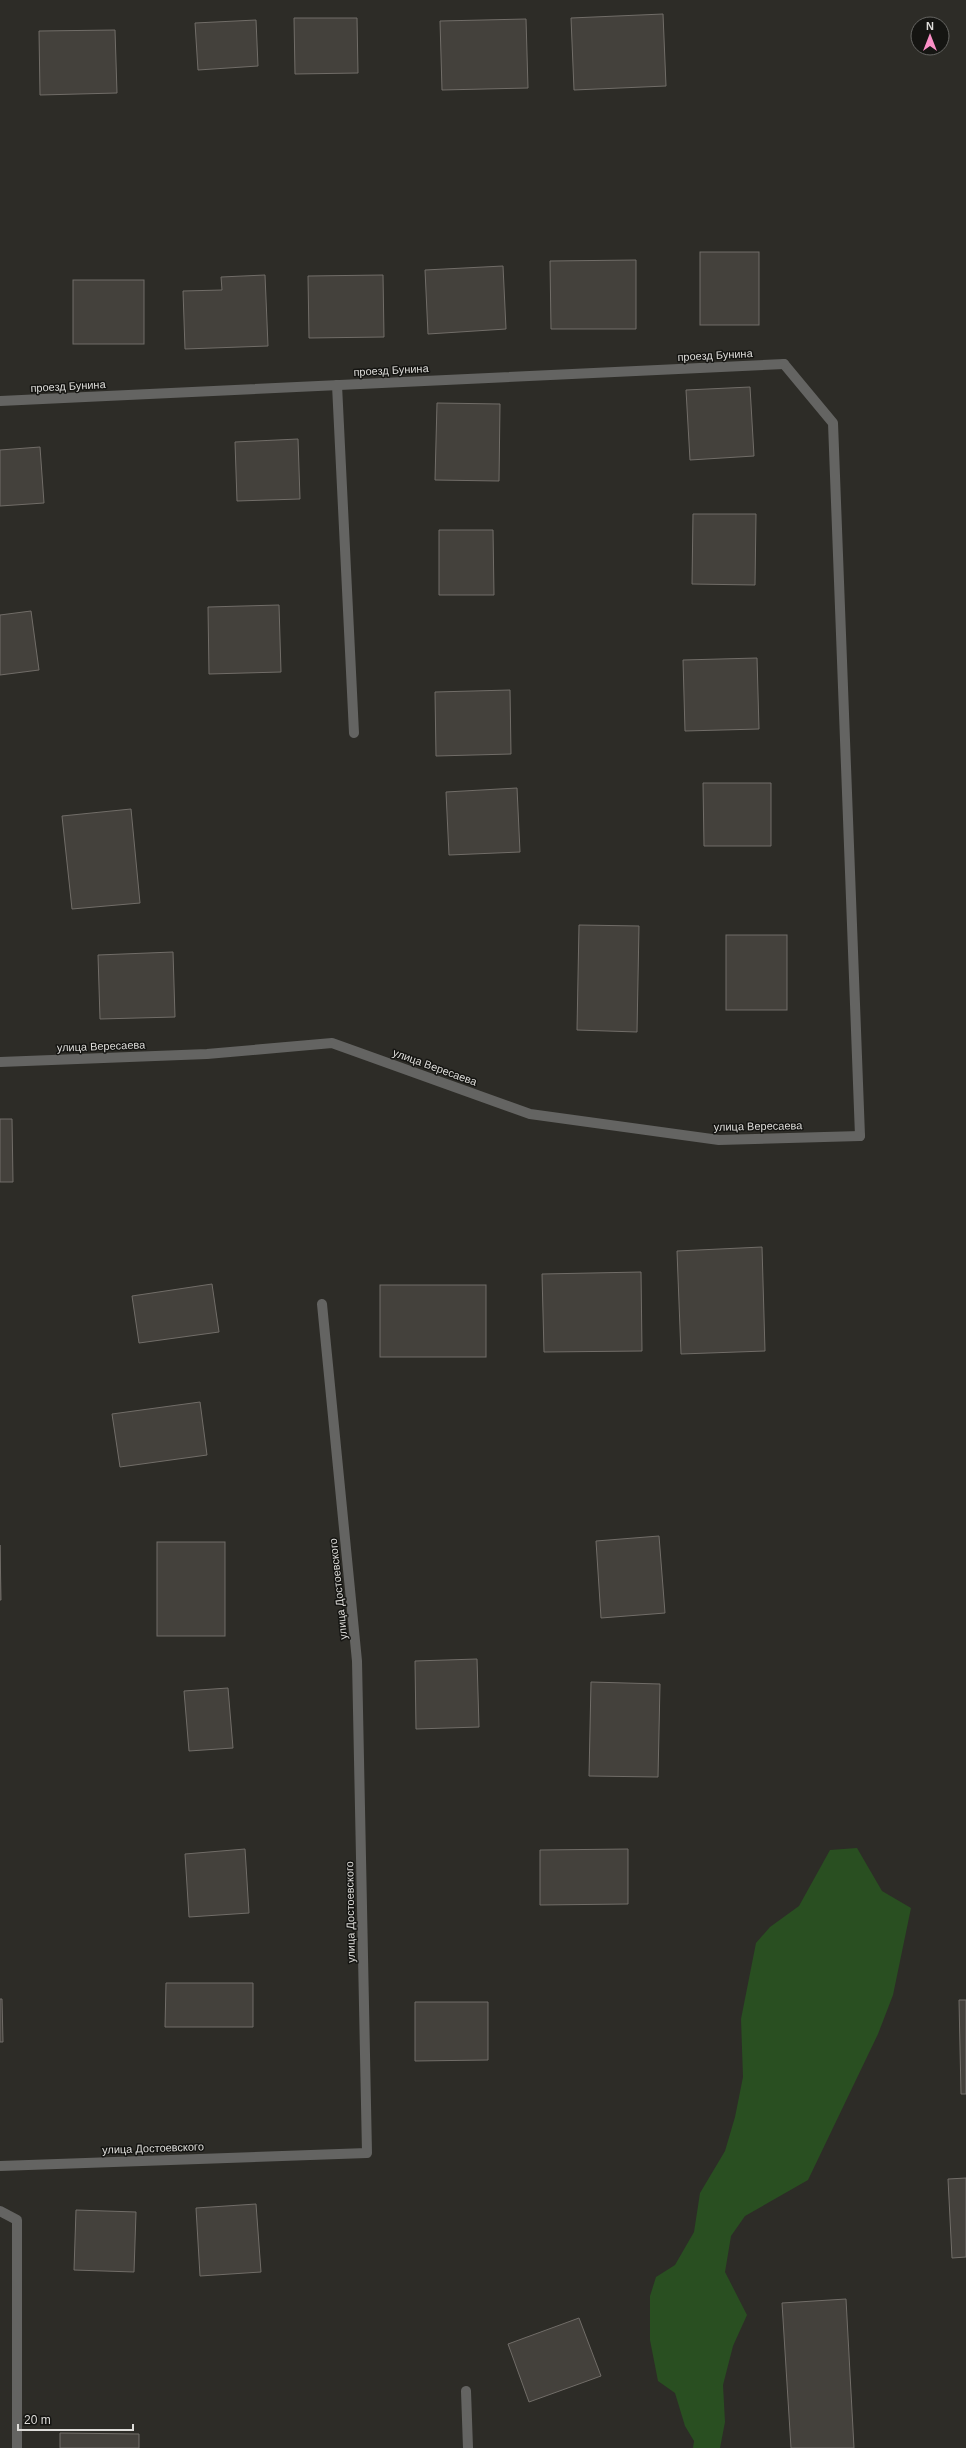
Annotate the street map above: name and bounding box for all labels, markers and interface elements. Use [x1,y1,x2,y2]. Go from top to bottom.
north arrow [910,16,950,56]
text: N [926,20,934,32]
street label: проезд Бунина [677,347,754,363]
street label: проезд Бунина [353,362,430,378]
street label: проезд Бунина [30,378,107,394]
street label: улица Вересаева [57,1038,146,1054]
street label: улица Вересаева [391,1046,479,1088]
street label: улица Вересаева [714,1119,803,1133]
street label: улица Достоевского [327,1538,349,1640]
street label: улица Достоевского [343,1861,357,1963]
street label: улица Достоевского [102,2140,204,2156]
scale bar [18,2406,133,2432]
text: 20 m [24,2413,51,2427]

